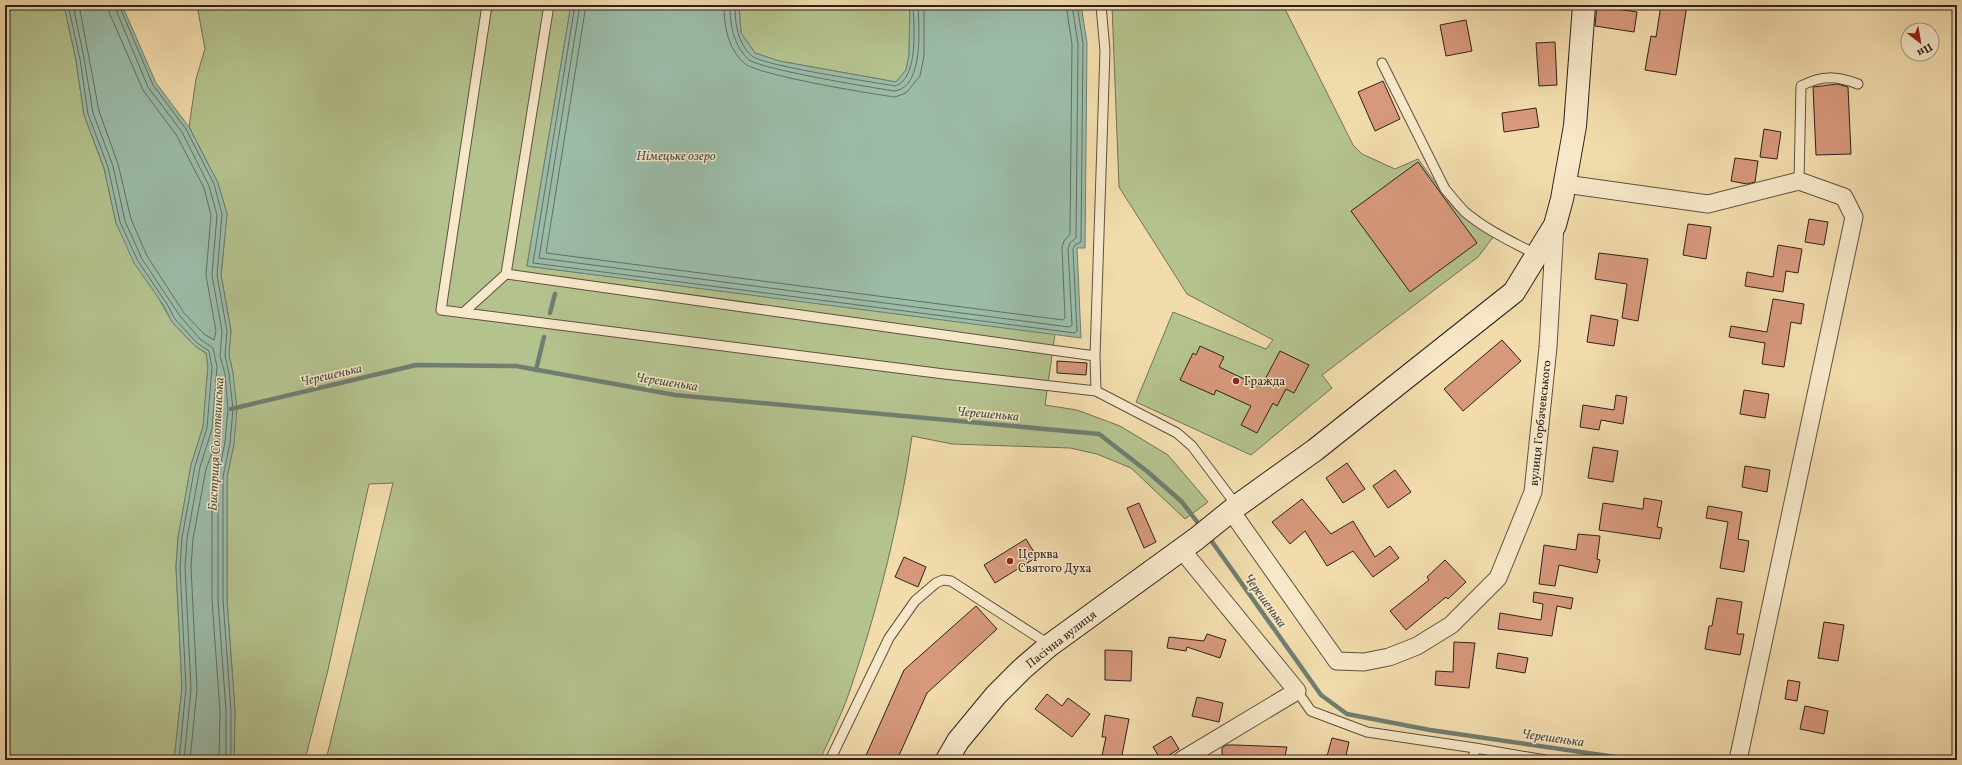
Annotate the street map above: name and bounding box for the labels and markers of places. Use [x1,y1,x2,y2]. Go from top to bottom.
place label: Гражда [1244,374,1285,390]
marker: Гражда [1231,376,1241,386]
place label: Церква Святого Духа [1018,547,1091,577]
marker: Церква Святого Духа [1005,556,1015,566]

